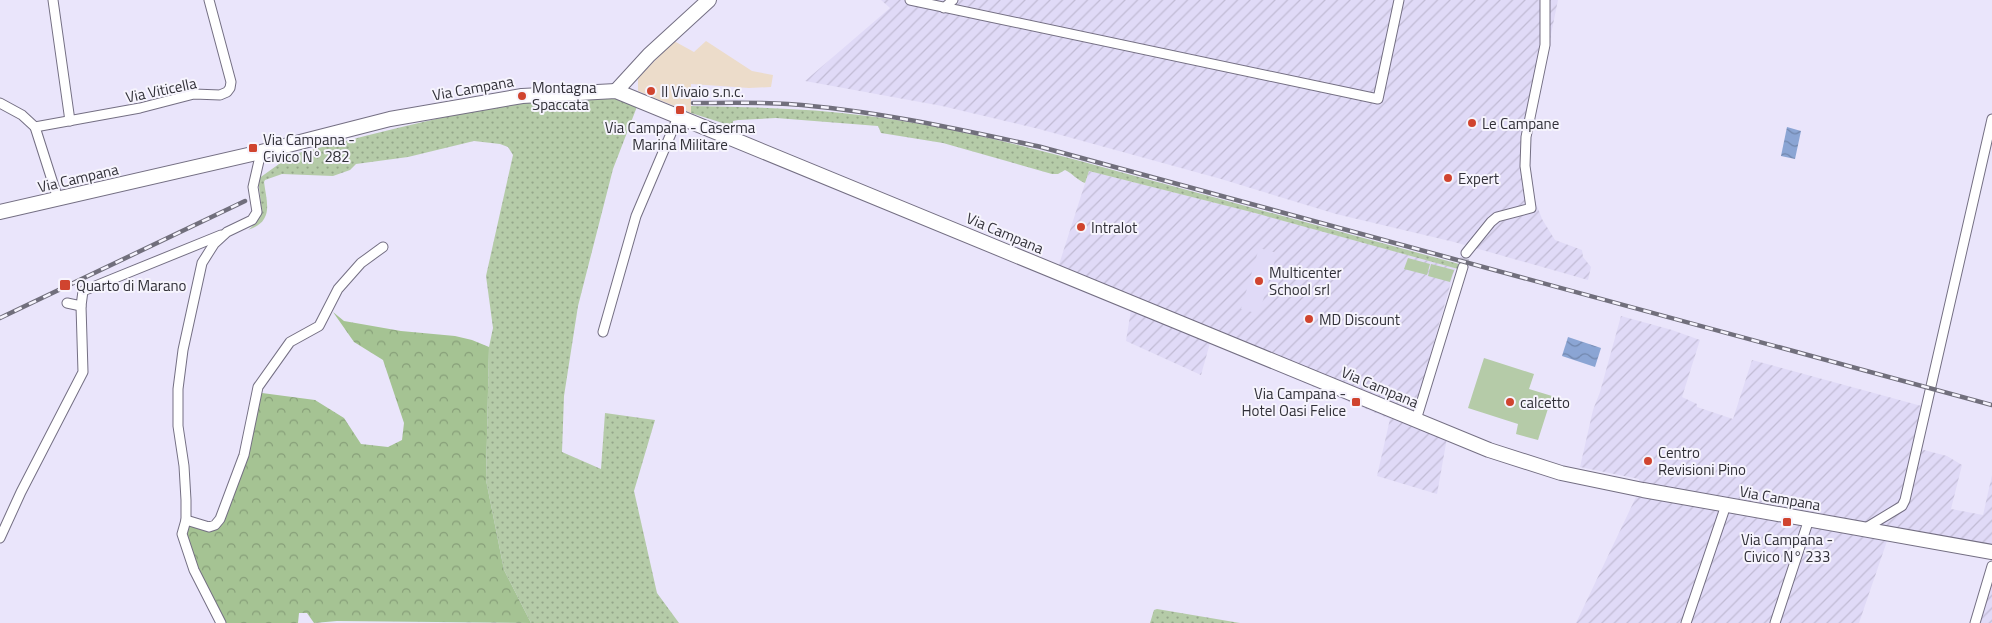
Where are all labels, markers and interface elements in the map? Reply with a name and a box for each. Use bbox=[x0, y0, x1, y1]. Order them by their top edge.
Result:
street label: Via Campana bbox=[431, 69, 516, 106]
street label: Via Viticella bbox=[123, 71, 199, 109]
place label: Montagna Spaccata bbox=[532, 76, 597, 116]
place label: Il Vivaio s.n.c. bbox=[661, 80, 744, 103]
marker: Il Vivaio s.n.c. bbox=[645, 85, 657, 97]
marker: Montagna Spaccata bbox=[516, 90, 528, 102]
marker: Via Campana - Caserma Marina Militare bbox=[674, 104, 686, 116]
place label: Le Campane bbox=[1482, 112, 1559, 135]
place label: Via Campana - Caserma Marina Militare bbox=[605, 116, 756, 156]
marker: Le Campane bbox=[1466, 117, 1478, 129]
place label: Via Campana - Civico N° 282 bbox=[263, 128, 355, 168]
marker: Via Campana - Civico N° 282 bbox=[247, 142, 259, 154]
street label: Via Campana bbox=[35, 157, 121, 198]
place label: Expert bbox=[1458, 167, 1500, 190]
marker: Expert bbox=[1442, 172, 1454, 184]
street label: Via Campana bbox=[963, 206, 1048, 260]
place label: Intralot bbox=[1091, 216, 1138, 239]
marker: Intralot bbox=[1075, 221, 1087, 233]
place label: Multicenter School srl bbox=[1269, 261, 1342, 301]
place label: Quarto di Marano bbox=[76, 274, 186, 297]
marker: Multicenter School srl bbox=[1253, 275, 1265, 287]
marker: Quarto di Marano bbox=[58, 278, 72, 292]
place label: MD Discount bbox=[1319, 308, 1401, 331]
marker: MD Discount bbox=[1303, 313, 1315, 325]
street label: Via Campana bbox=[1338, 360, 1423, 414]
place label: Via Campana - Hotel Oasi Felice bbox=[1242, 382, 1346, 422]
place label: calcetto bbox=[1520, 391, 1570, 414]
marker: Via Campana - Hotel Oasi Felice bbox=[1350, 396, 1362, 408]
marker: calcetto bbox=[1504, 396, 1516, 408]
place label: Centro Revisioni Pino bbox=[1658, 441, 1746, 481]
marker: Centro Revisioni Pino bbox=[1642, 455, 1654, 467]
street label: Via Campana bbox=[1738, 480, 1823, 517]
marker: Via Campana - Civico N° 233 bbox=[1781, 516, 1793, 528]
place label: Via Campana - Civico N° 233 bbox=[1741, 528, 1833, 568]

